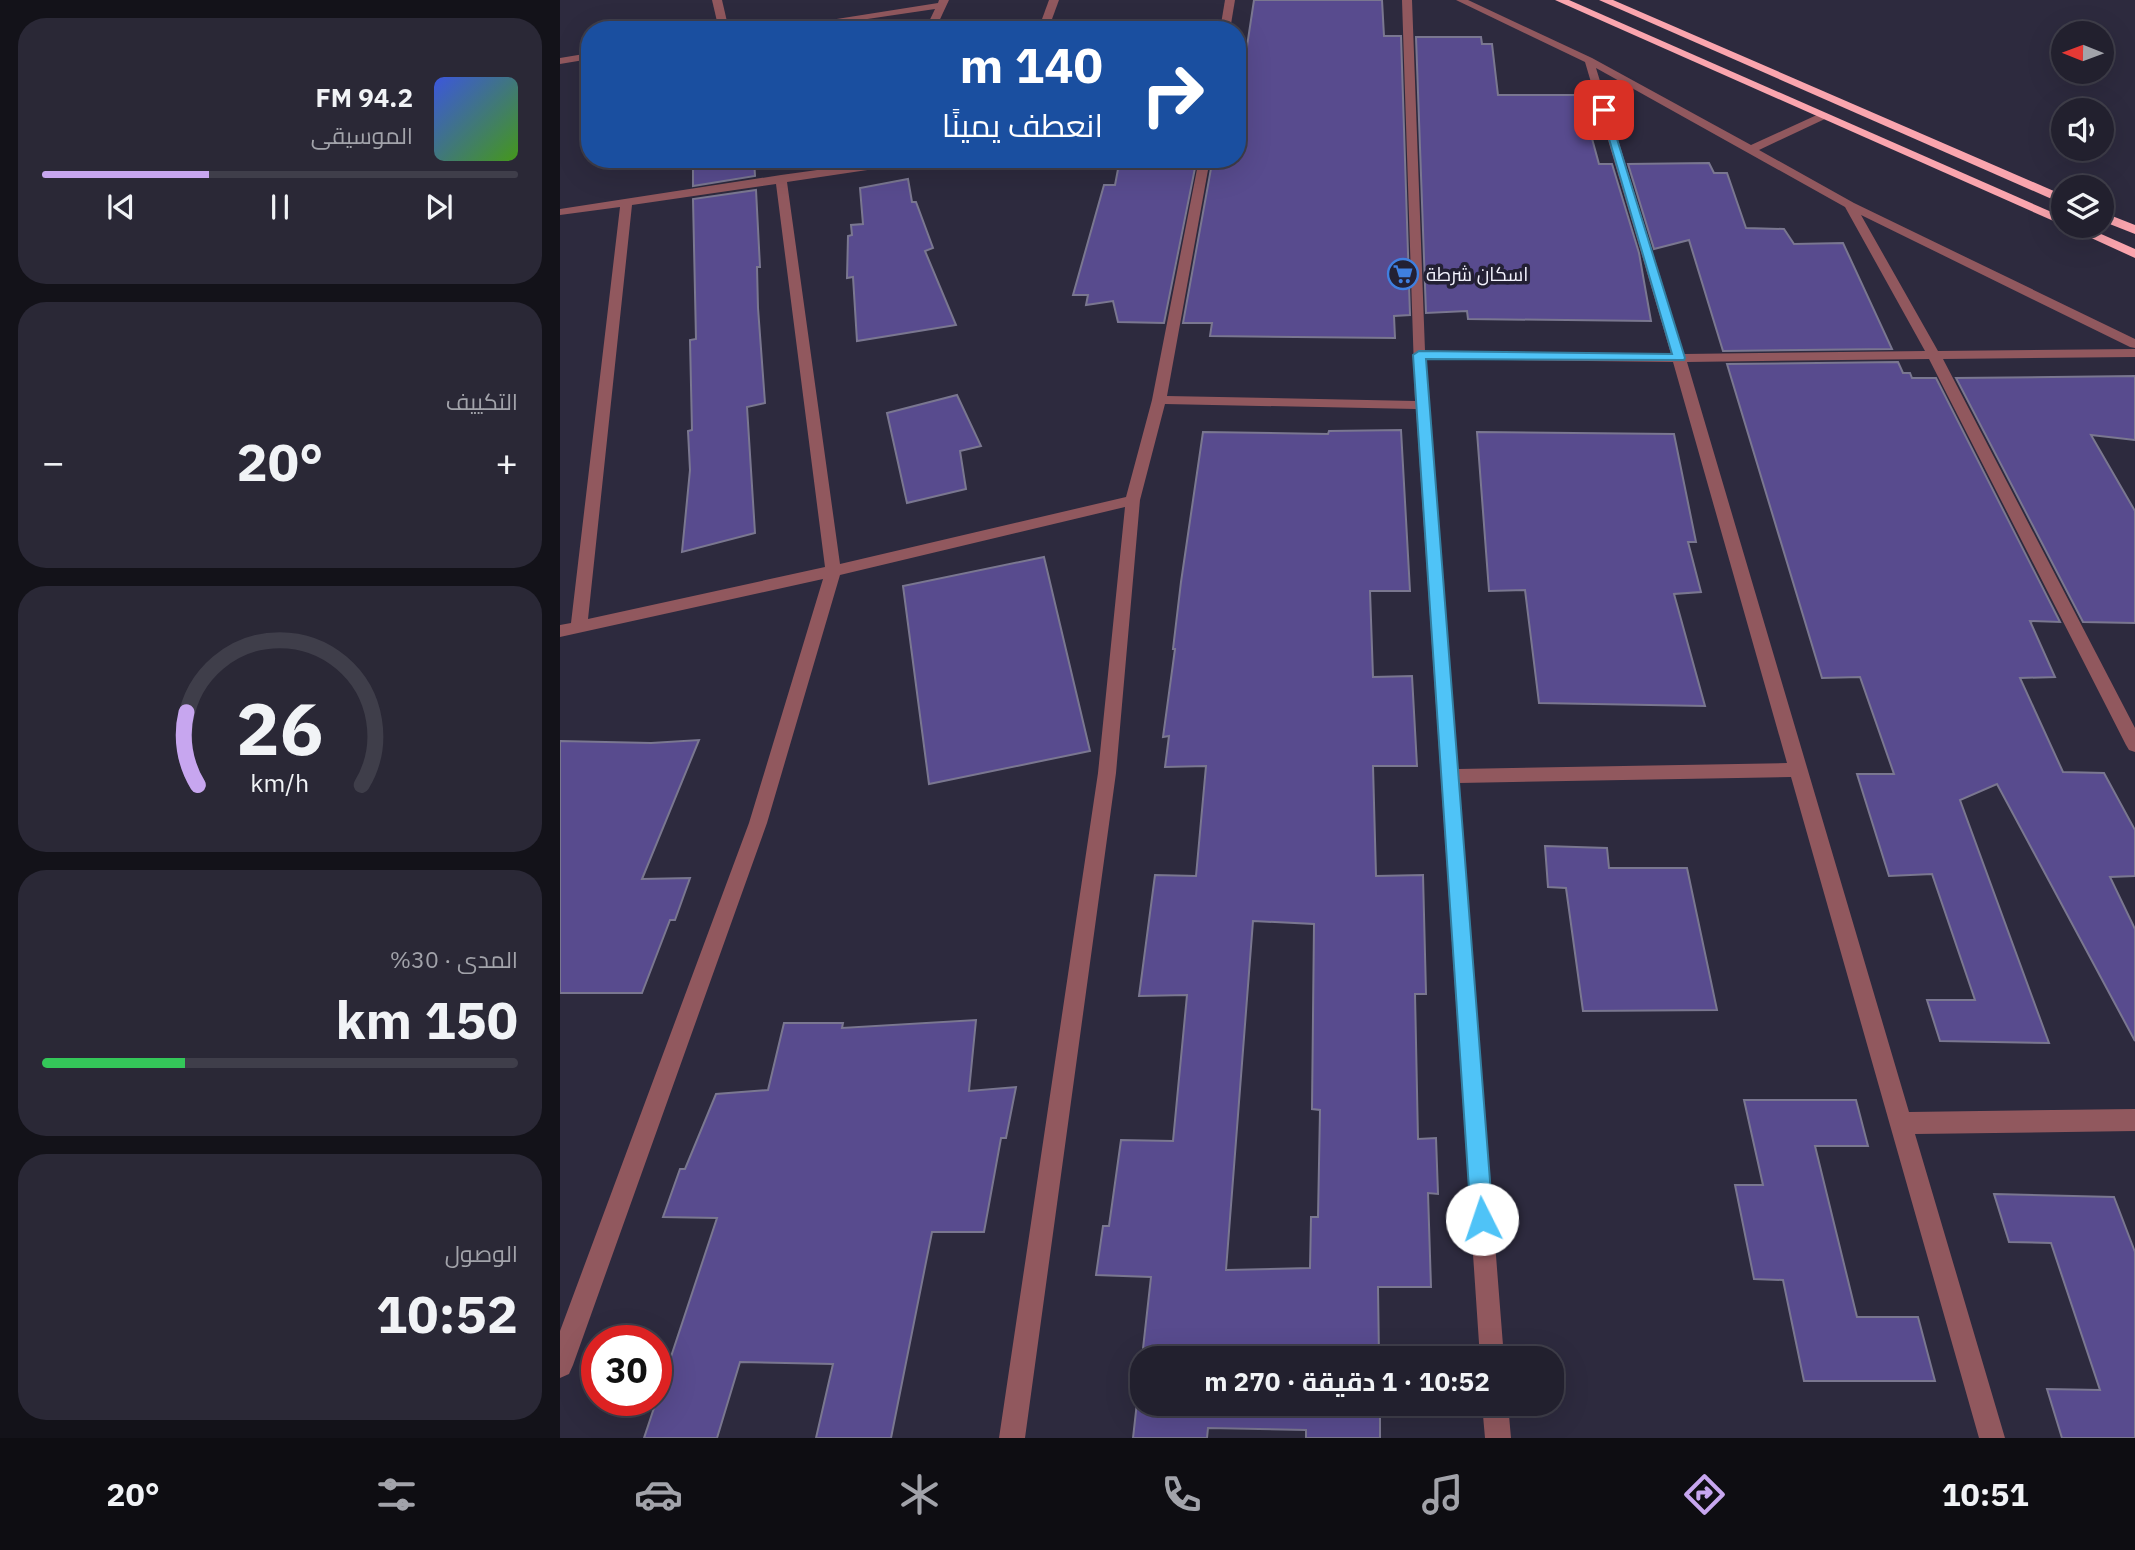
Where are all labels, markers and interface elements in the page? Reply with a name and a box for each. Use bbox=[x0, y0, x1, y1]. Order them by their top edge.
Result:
north arrow bbox=[2051, 21, 2114, 84]
map controls bbox=[2051, 21, 2114, 238]
text: 140 m bbox=[959, 33, 1103, 96]
icon: right bbox=[1127, 49, 1218, 140]
text: 94.2 FM bbox=[315, 80, 413, 114]
pin bbox=[1574, 80, 1634, 140]
icon: arrive bbox=[1585, 91, 1623, 129]
button: sound bbox=[2051, 98, 2114, 161]
text: انعطف يمينًا bbox=[942, 104, 1103, 146]
text: الموسيقى bbox=[311, 120, 413, 150]
button: layers bbox=[2051, 175, 2114, 238]
icon: previous bbox=[102, 188, 140, 226]
icon: pause bbox=[261, 188, 299, 226]
icon: next bbox=[420, 188, 458, 226]
supermarket icon: اسكان شرطة bbox=[1386, 257, 1420, 291]
place label: اسكان شرطة bbox=[1426, 262, 1528, 286]
text: التكييف bbox=[446, 386, 518, 416]
text: 20° bbox=[237, 428, 323, 495]
text: − bbox=[42, 437, 65, 486]
text: + bbox=[495, 437, 518, 486]
text: 26 bbox=[236, 680, 324, 775]
text: km/h bbox=[251, 766, 309, 799]
text: المدى · 30% bbox=[390, 944, 518, 974]
text: 150 km bbox=[336, 986, 518, 1053]
position arrow bbox=[1445, 1182, 1519, 1256]
text: الوصول bbox=[445, 1238, 518, 1268]
text: 10:52 bbox=[376, 1280, 518, 1347]
speed limit sign: 30 bbox=[581, 1325, 672, 1416]
text: 10:52 · 1 دقيقة · 270 m bbox=[1204, 1364, 1490, 1398]
icon: filters bbox=[372, 1470, 421, 1519]
icon: car bbox=[634, 1470, 683, 1519]
icon: climate bbox=[895, 1470, 944, 1519]
icon: phone bbox=[1157, 1470, 1206, 1519]
icon: music bbox=[1418, 1470, 1467, 1519]
icon: directions bbox=[1680, 1470, 1729, 1519]
text: 20° bbox=[106, 1473, 160, 1515]
text: 10:51 bbox=[1941, 1473, 2029, 1515]

